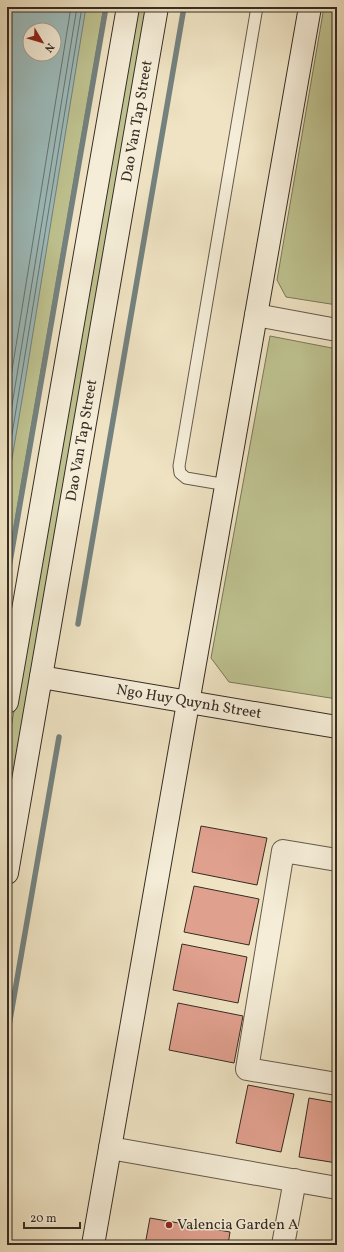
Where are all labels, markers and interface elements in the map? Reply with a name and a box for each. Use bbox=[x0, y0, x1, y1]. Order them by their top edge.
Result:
north arrow bbox=[22, 22, 62, 62]
text: N bbox=[40, 39, 57, 55]
street label: Dao Van Tap Street bbox=[116, 59, 158, 184]
street label: Dao Van Tap Street bbox=[61, 378, 103, 503]
street label: Ngo Huy Quynh Street bbox=[115, 679, 263, 725]
scale bar bbox=[24, 1204, 80, 1230]
text: 20 m bbox=[30, 1211, 57, 1227]
place label: Valencia Garden A bbox=[177, 1215, 299, 1236]
marker: Valencia Garden A bbox=[164, 1220, 174, 1230]

